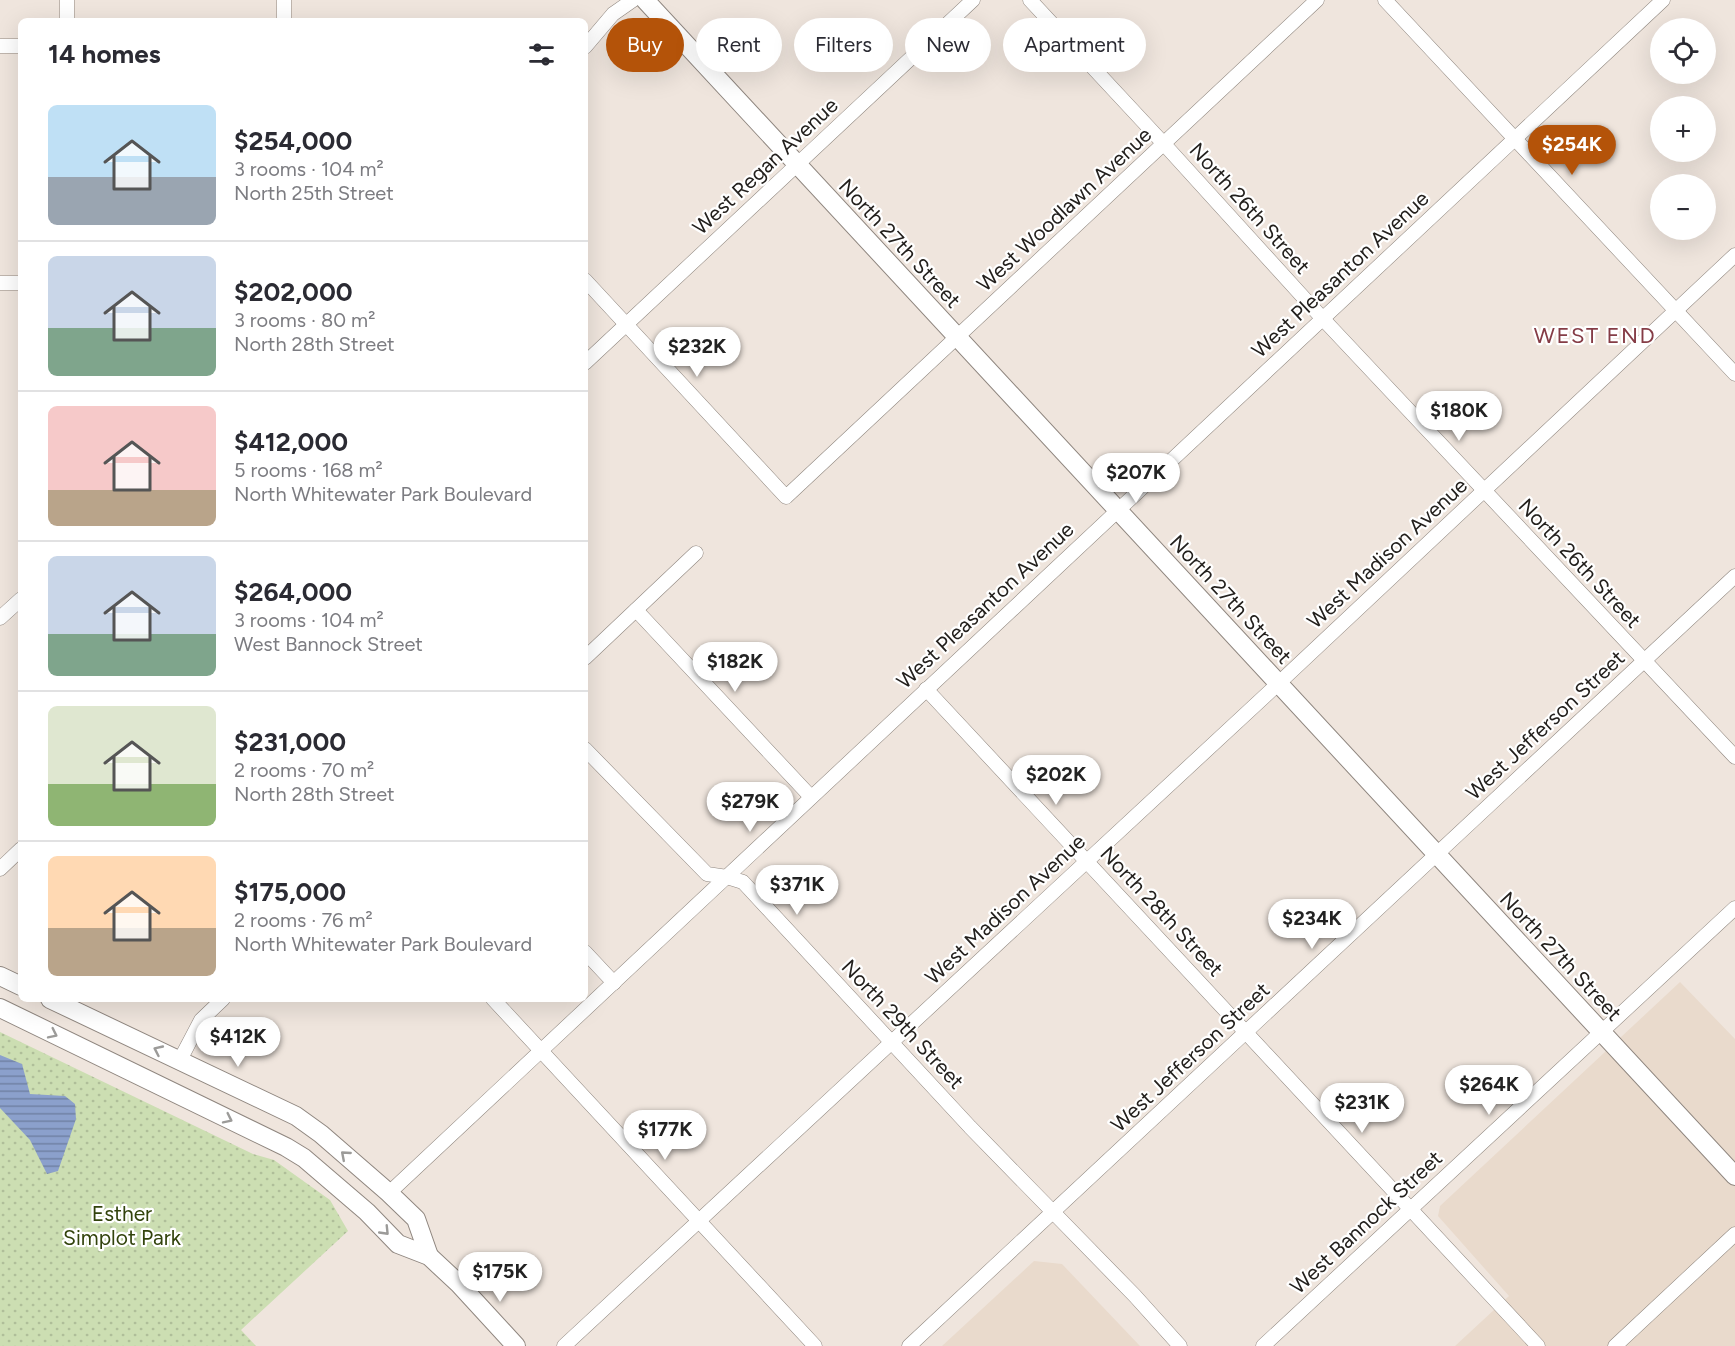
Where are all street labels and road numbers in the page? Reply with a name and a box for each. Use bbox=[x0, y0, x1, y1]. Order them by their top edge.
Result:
street label: West Regan Avenue bbox=[687, 92, 843, 240]
street label: West Woodlawn Avenue bbox=[972, 122, 1156, 296]
street label: North 26th Street bbox=[1185, 137, 1315, 279]
street label: North 27th Street bbox=[834, 173, 966, 313]
street label: West Pleasanton Avenue bbox=[1246, 185, 1434, 363]
street label: West Madison Avenue bbox=[1302, 473, 1472, 633]
street label: North 26th Street bbox=[1514, 493, 1646, 633]
street label: West Pleasanton Avenue bbox=[891, 516, 1079, 694]
street label: North 27th Street bbox=[1165, 529, 1297, 669]
street label: West Jefferson Street bbox=[1461, 645, 1629, 805]
street label: West Madison Avenue bbox=[920, 829, 1090, 989]
street label: North 28th Street bbox=[1095, 841, 1229, 981]
street label: North 27th Street bbox=[1495, 886, 1627, 1026]
street label: North 29th Street bbox=[837, 954, 969, 1094]
street label: West Jefferson Street bbox=[1106, 977, 1274, 1137]
street label: West Bannock Street bbox=[1285, 1145, 1447, 1299]

